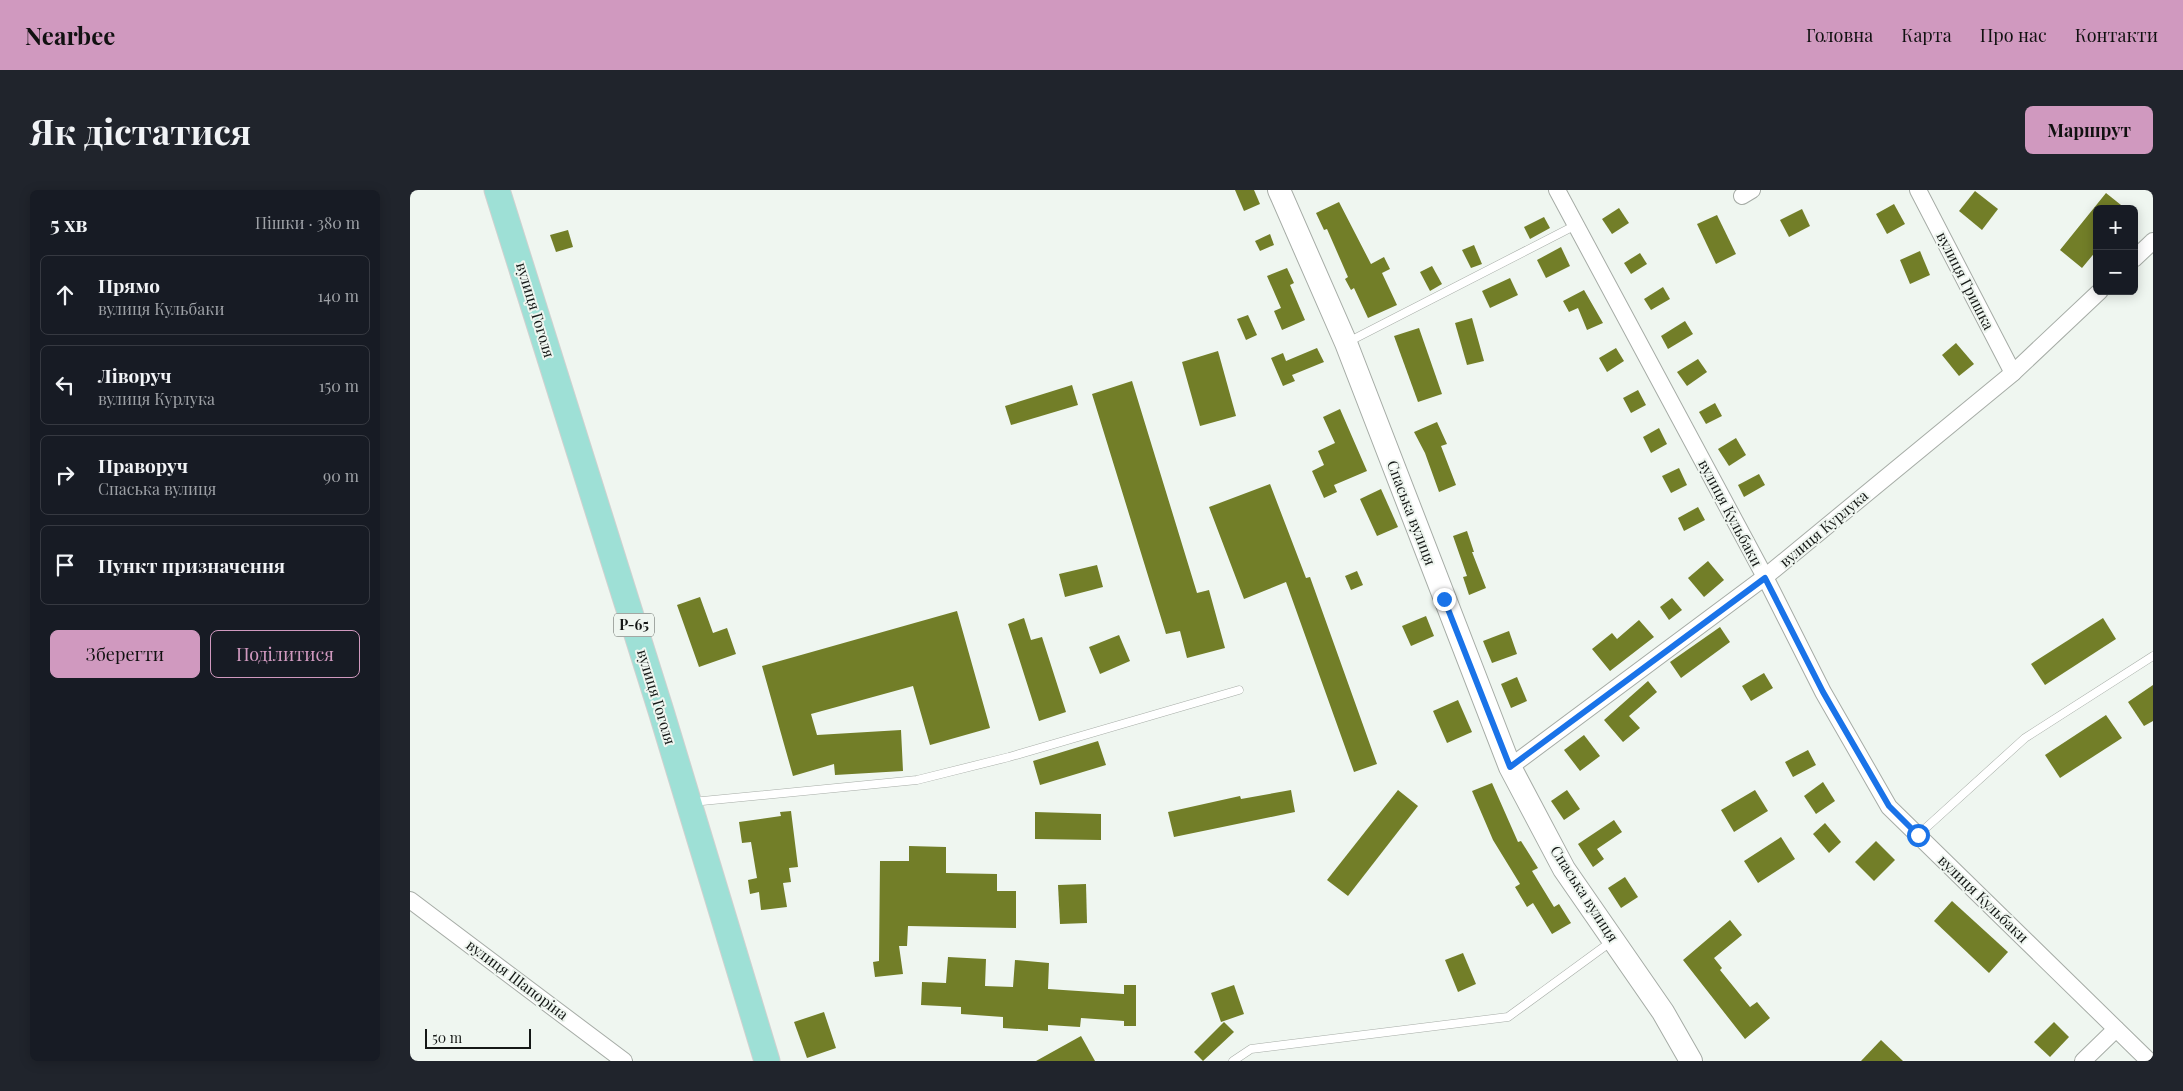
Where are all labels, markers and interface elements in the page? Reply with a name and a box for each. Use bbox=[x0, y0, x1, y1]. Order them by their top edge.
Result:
text: Nearbee bbox=[25, 19, 115, 51]
text: Головна bbox=[1806, 23, 1873, 47]
text: Карта bbox=[1901, 23, 1952, 47]
text: Про нас bbox=[1980, 23, 2047, 47]
text: Контакти bbox=[2075, 23, 2158, 47]
button: Маршрут bbox=[2025, 106, 2153, 154]
text: Як дістатися bbox=[30, 107, 251, 154]
map controls bbox=[2093, 205, 2138, 295]
button: + bbox=[2093, 205, 2138, 250]
text: 5 хв bbox=[50, 209, 88, 237]
text: Пішки · 380 m bbox=[255, 212, 360, 233]
street label: вулиця Гришка bbox=[1933, 228, 1999, 333]
button: − bbox=[2093, 250, 2138, 295]
street label: вулиця Гоголя bbox=[512, 259, 560, 360]
text: Прямо bbox=[98, 272, 160, 298]
icon: ahead bbox=[51, 281, 79, 309]
text: 140 m bbox=[317, 285, 359, 306]
text: вулиця Кульбаки bbox=[98, 298, 224, 319]
text: Ліворуч bbox=[98, 362, 172, 388]
icon: left bbox=[51, 371, 79, 399]
text: 150 m bbox=[319, 375, 359, 396]
text: вулиця Курлука bbox=[98, 388, 215, 409]
text: Праворуч bbox=[98, 452, 188, 478]
street label: вулиця Кульбаки bbox=[1694, 456, 1768, 570]
street label: Спаська вулиця bbox=[1383, 457, 1441, 568]
icon: right bbox=[51, 461, 79, 489]
text: 90 m bbox=[323, 465, 359, 486]
text: Спаська вулиця bbox=[98, 478, 216, 499]
street label: вулиця Курлука bbox=[1775, 485, 1872, 571]
icon: arrive bbox=[51, 551, 79, 579]
text: Пункт призначення bbox=[98, 552, 285, 578]
route end bbox=[1433, 588, 1456, 611]
road number: Р-65 bbox=[614, 614, 654, 636]
button: Зберегти bbox=[50, 630, 200, 678]
button: Поділитися bbox=[210, 630, 360, 678]
street label: вулиця Гоголя bbox=[633, 646, 681, 747]
route start bbox=[1907, 824, 1930, 847]
street label: Спаська вулиця bbox=[1546, 841, 1623, 945]
street label: вулиця Кульбаки bbox=[1934, 850, 2033, 947]
street label: вулиця Шапоріна bbox=[463, 934, 573, 1024]
scale bar bbox=[425, 1026, 531, 1049]
text: 50 m bbox=[432, 1028, 462, 1047]

